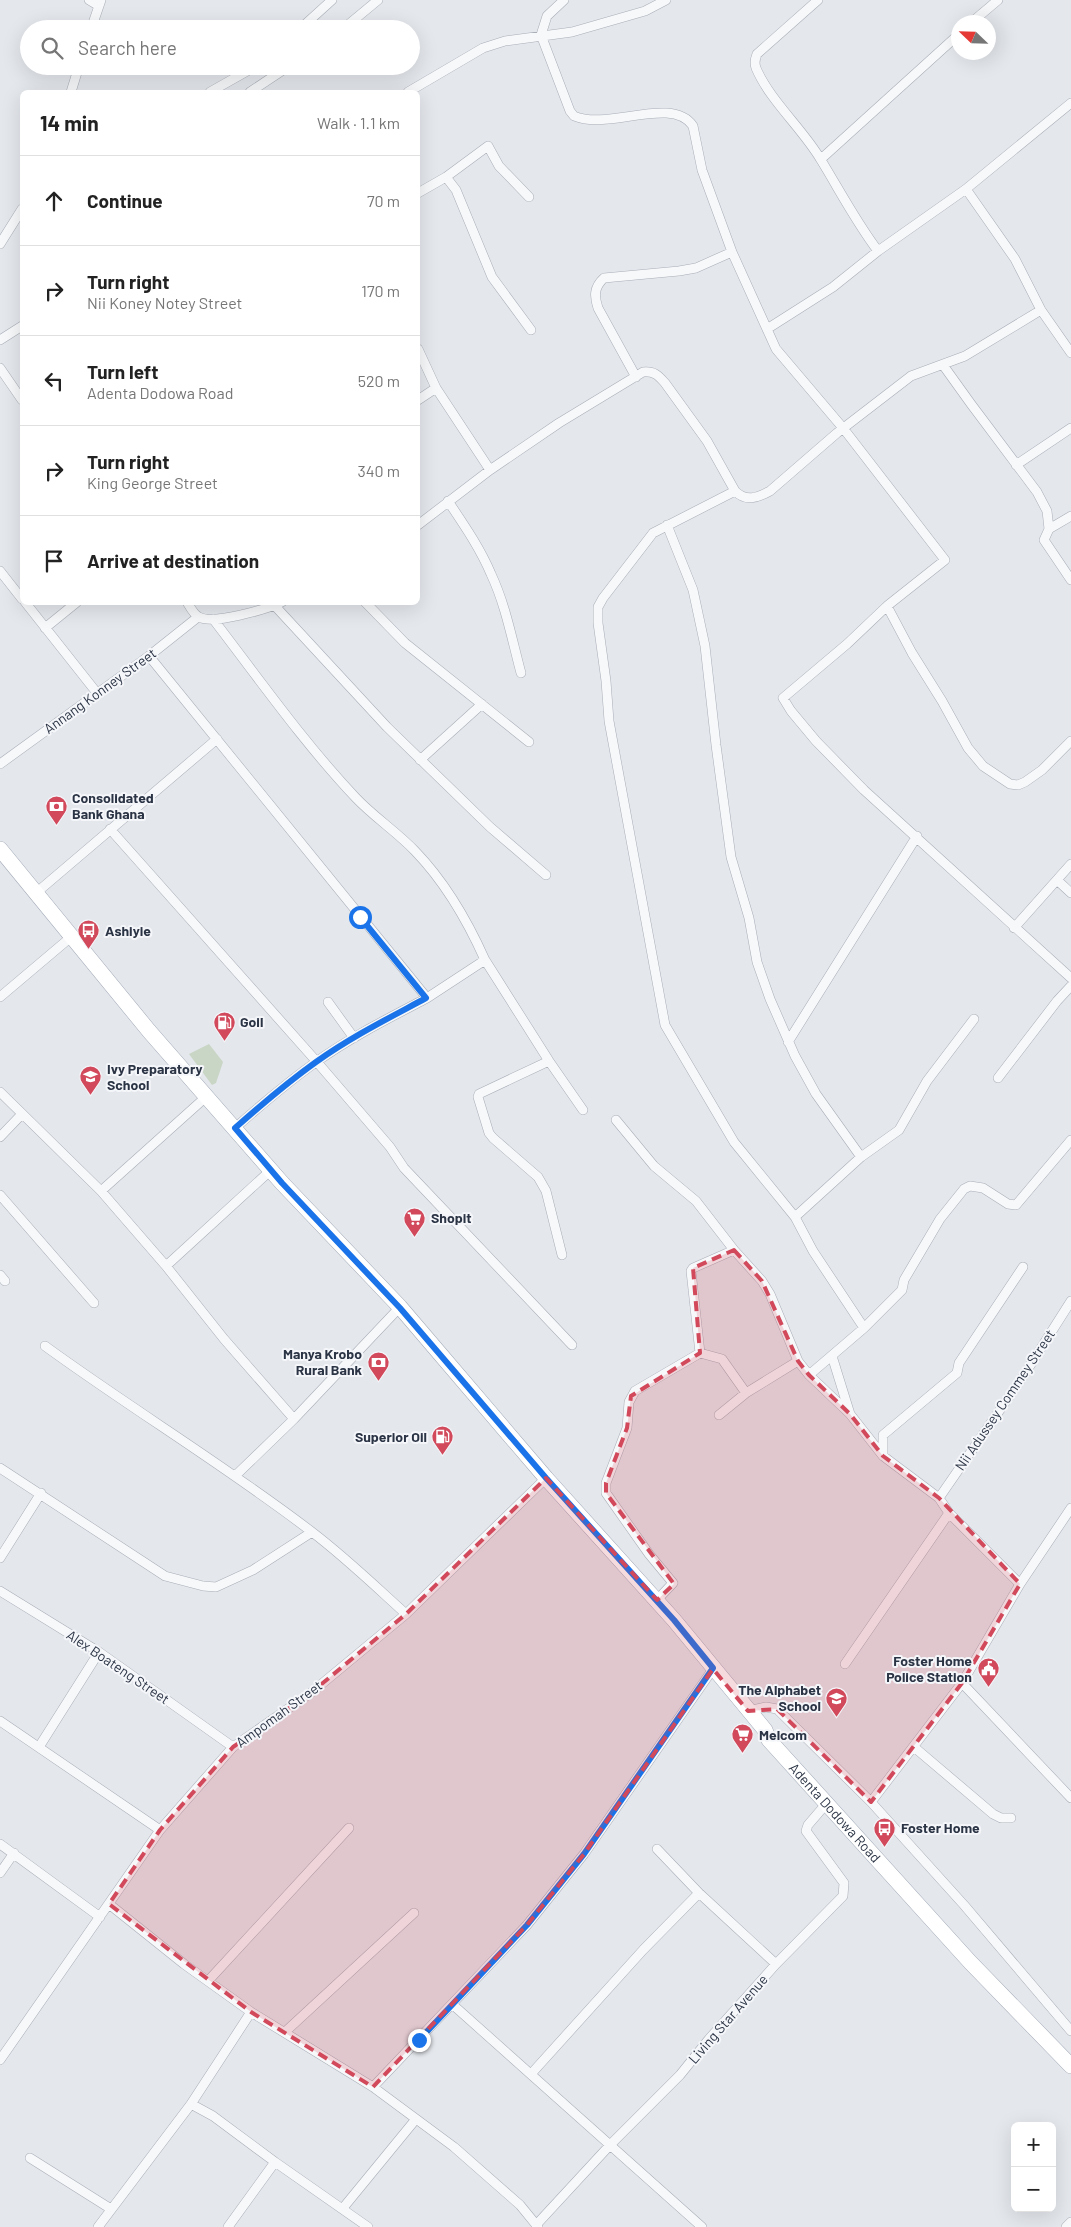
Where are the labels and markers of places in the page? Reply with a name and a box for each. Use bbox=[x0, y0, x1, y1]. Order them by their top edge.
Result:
place label: Consolidated Bank Ghana bbox=[72, 789, 154, 822]
bank icon: Consolidated Bank Ghana bbox=[44, 794, 68, 825]
bus stop icon: Ashiyie bbox=[77, 919, 101, 950]
place label: Ashiyie bbox=[105, 922, 151, 939]
fuel station icon: Goil bbox=[212, 1010, 236, 1041]
place label: Goil bbox=[240, 1013, 263, 1030]
place label: Ivy Preparatory School bbox=[107, 1060, 202, 1093]
school or university icon: Ivy Preparatory School bbox=[79, 1065, 103, 1096]
supermarket icon: Shopit bbox=[403, 1206, 427, 1237]
place label: Shopit bbox=[431, 1209, 472, 1226]
place label: Manya Krobo Rural Bank bbox=[283, 1345, 363, 1378]
bank icon: Manya Krobo Rural Bank bbox=[366, 1350, 390, 1381]
fuel station icon: Superior Oil bbox=[431, 1425, 455, 1456]
place label: Superior Oil bbox=[355, 1428, 427, 1445]
place label: Foster Home Police Station bbox=[886, 1652, 972, 1685]
public building icon: Foster Home Police Station bbox=[976, 1657, 1000, 1688]
place label: The Alphabet School bbox=[738, 1681, 821, 1714]
school or university icon: The Alphabet School bbox=[825, 1686, 849, 1717]
supermarket icon: Melcom bbox=[731, 1723, 755, 1754]
place label: Melcom bbox=[759, 1726, 807, 1743]
bus stop icon: Foster Home bbox=[873, 1816, 897, 1847]
place label: Foster Home bbox=[901, 1819, 980, 1836]

